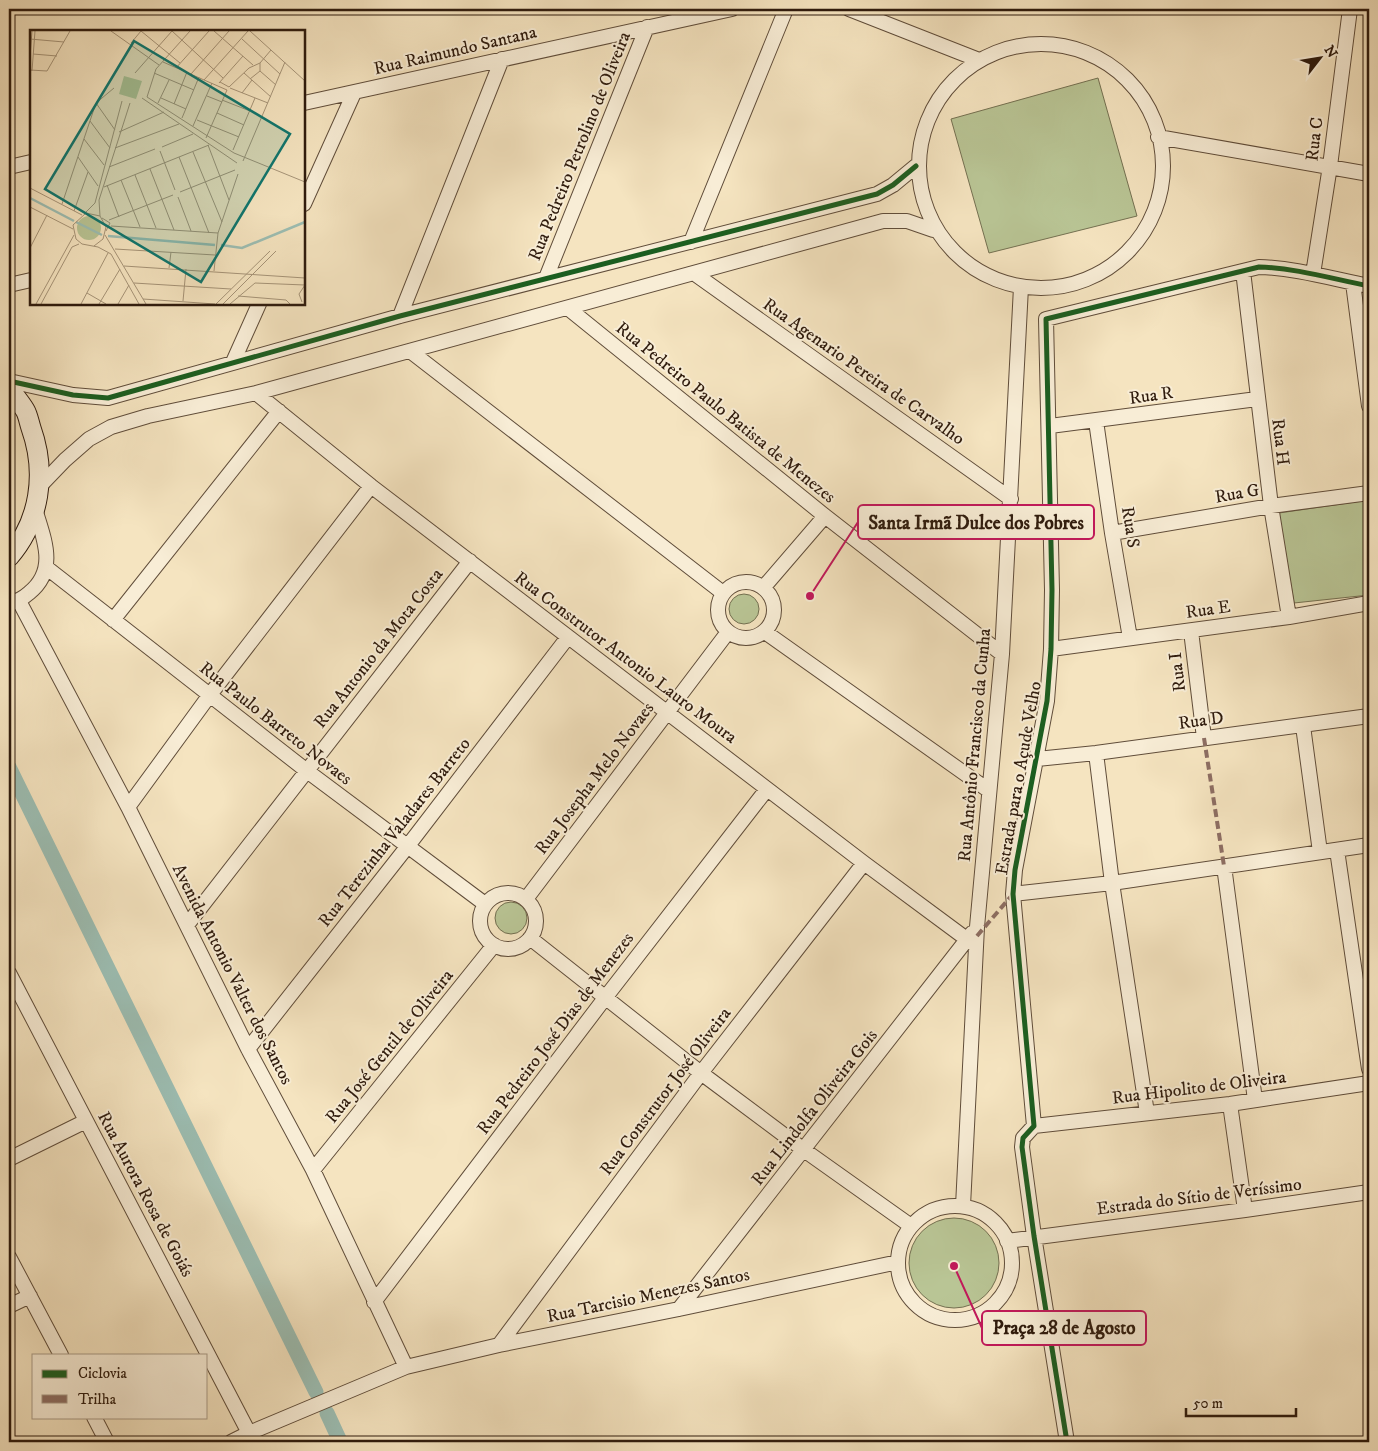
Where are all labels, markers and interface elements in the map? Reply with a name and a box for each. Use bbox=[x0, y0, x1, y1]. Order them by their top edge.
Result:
street label: Rua Raimundo Santana bbox=[372, 21, 539, 80]
street label: Rua Pedreiro Petrolino de Oliveira bbox=[524, 28, 636, 264]
inset map bbox=[30, 30, 305, 305]
north arrow bbox=[1296, 32, 1346, 82]
text: N bbox=[1320, 42, 1341, 62]
street label: Rua C bbox=[1301, 116, 1329, 162]
street label: Rua Agenario Pereira de Carvalho bbox=[758, 294, 969, 450]
street label: Rua Pedreiro Paulo Batista de Menezes bbox=[611, 317, 840, 508]
street label: Rua R bbox=[1128, 382, 1175, 410]
street label: Rua H bbox=[1266, 417, 1294, 467]
street label: Rua G bbox=[1213, 479, 1262, 509]
callout: Santa Irmã Dulce dos Pobres bbox=[858, 505, 1094, 539]
street label: Rua S bbox=[1116, 505, 1144, 549]
text: Santa Irmã Dulce dos Pobres bbox=[868, 512, 1084, 535]
street label: Rua Antonio da Mota Costa bbox=[309, 564, 448, 733]
street label: Rua Construtor Antonio Lauro Moura bbox=[510, 567, 741, 749]
street label: Rua E bbox=[1184, 596, 1232, 624]
street label: Rua Antônio Francisco da Cunha bbox=[954, 627, 996, 863]
street label: Rua I bbox=[1165, 651, 1191, 693]
street label: Rua Paulo Barreto Novaes bbox=[195, 657, 356, 790]
street label: Estrada para o Açude Velho bbox=[991, 679, 1047, 877]
street label: Rua Josepha Melo Novaes bbox=[530, 698, 659, 859]
street label: Rua D bbox=[1177, 707, 1225, 735]
street label: Rua Terezinha Valadares Barreto bbox=[314, 733, 476, 932]
street label: Avenida Antonio Valter dos Santos bbox=[167, 861, 297, 1088]
street label: Rua Pedreiro José Dias de Menezes bbox=[473, 928, 639, 1139]
street label: Rua José Gentil de Oliveira bbox=[321, 965, 459, 1128]
street label: Rua Construtor José Oliveira bbox=[596, 1003, 736, 1180]
street label: Rua Lindolfa Oliveira Gois bbox=[747, 1025, 883, 1190]
street label: Rua Hipolito de Oliveira bbox=[1111, 1066, 1288, 1110]
street label: Rua Aurora Rosa de Goiás bbox=[92, 1108, 198, 1281]
street label: Estrada do Sítio de Veríssimo bbox=[1095, 1173, 1303, 1220]
street label: Rua Tarcisio Menezes Santos bbox=[545, 1264, 752, 1328]
callout: Praça 28 de Agosto bbox=[982, 1311, 1146, 1345]
text: Praça 28 de Agosto bbox=[992, 1317, 1136, 1340]
legend bbox=[32, 1354, 208, 1418]
text: Ciclovia bbox=[78, 1364, 127, 1383]
scale bar bbox=[1186, 1386, 1296, 1418]
text: Trilha bbox=[78, 1390, 117, 1409]
text: 50 m bbox=[1193, 1394, 1223, 1413]

